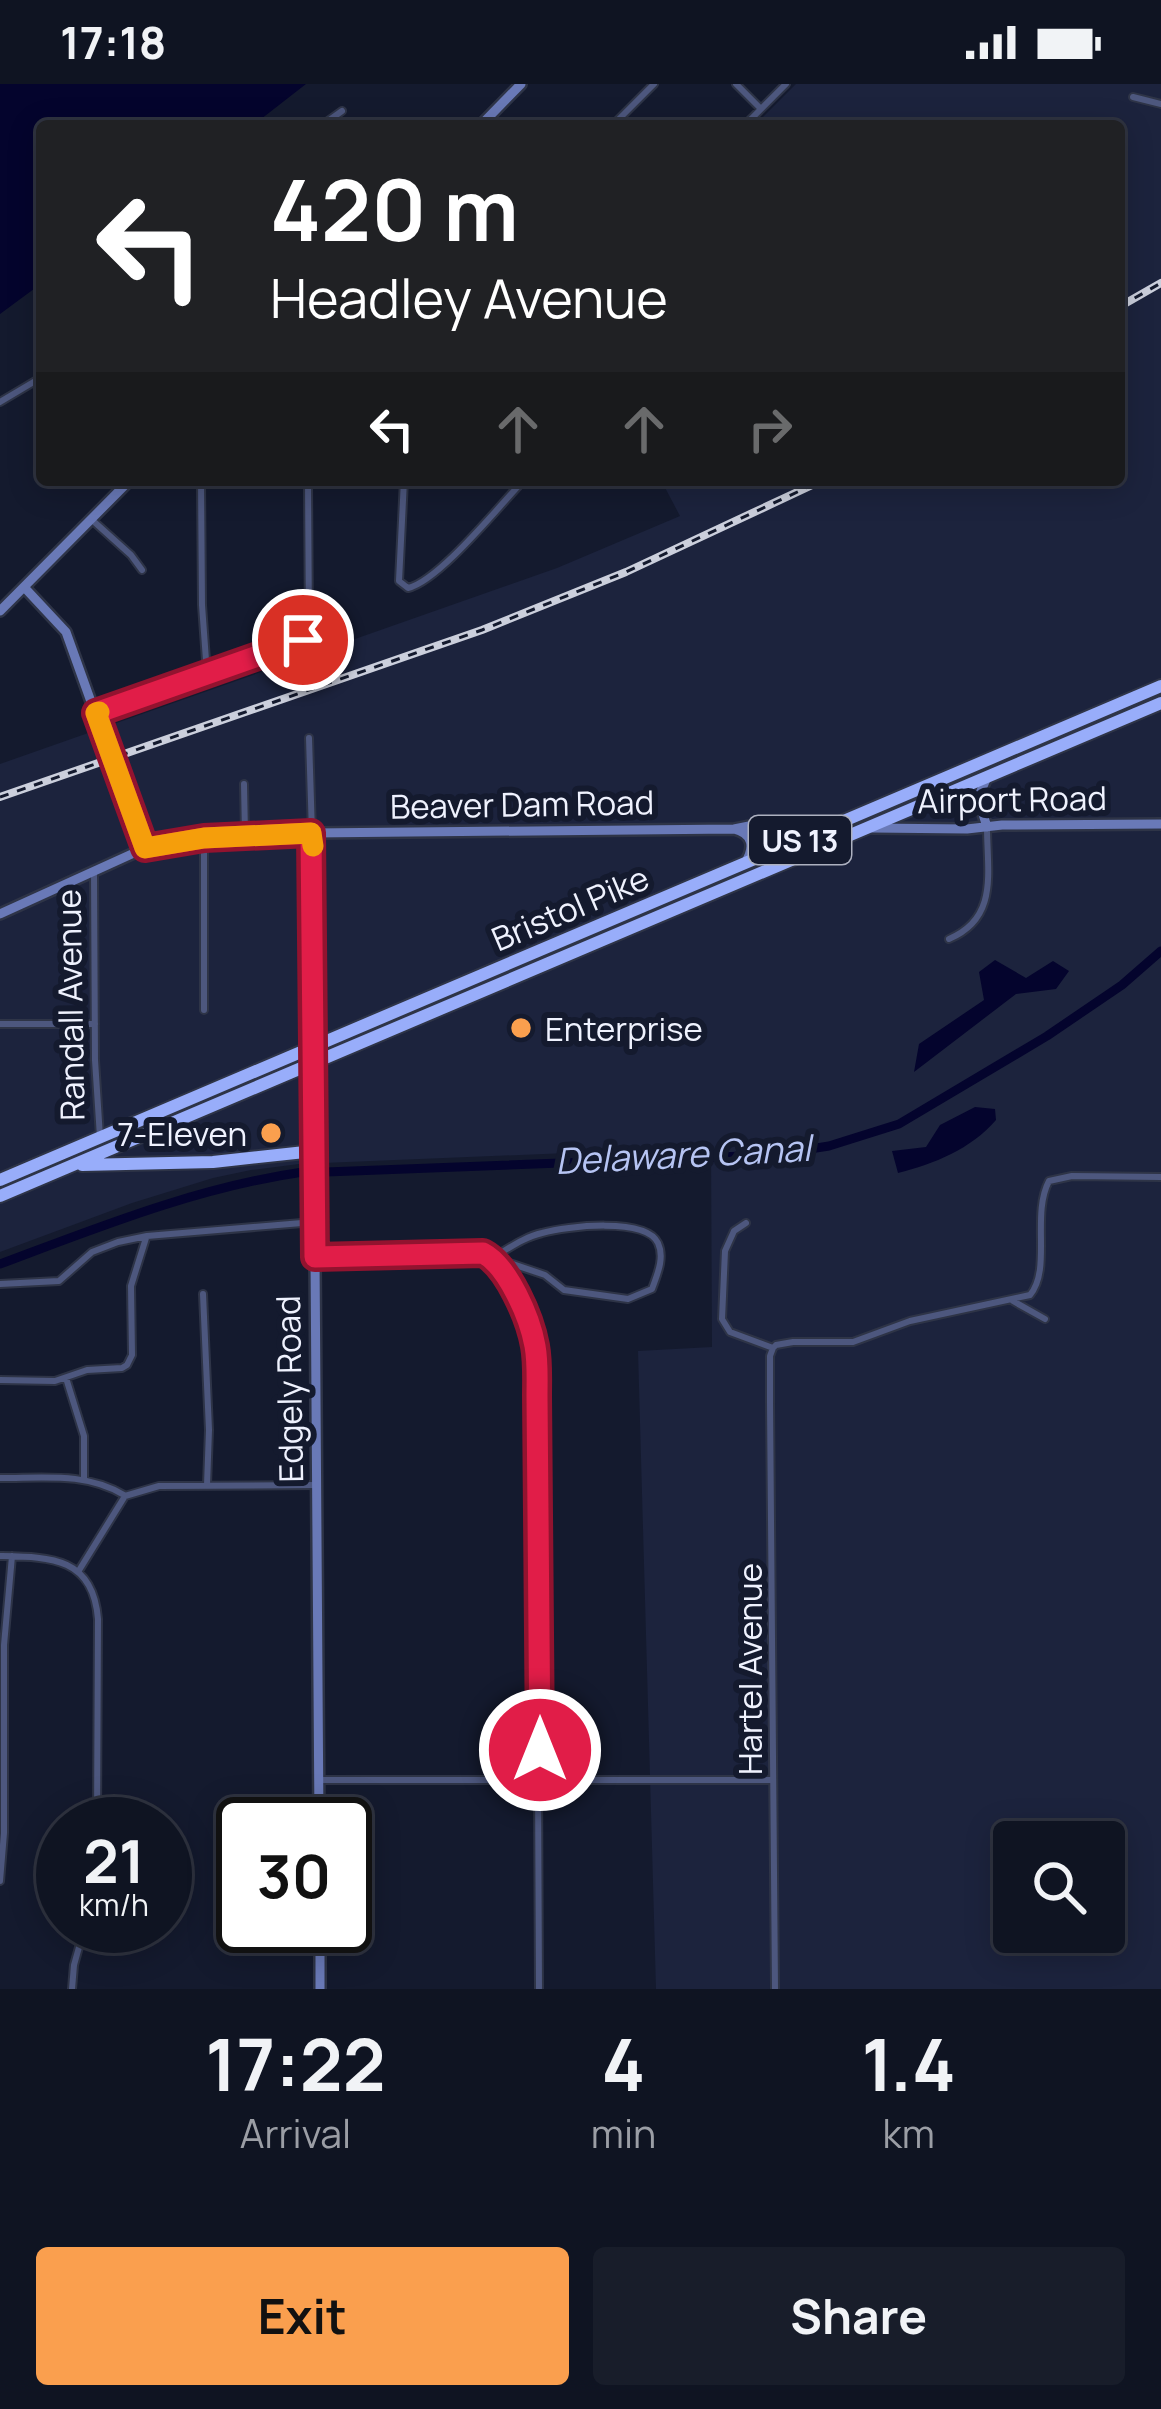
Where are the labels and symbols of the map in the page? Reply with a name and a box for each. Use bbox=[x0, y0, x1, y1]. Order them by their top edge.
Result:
pin bbox=[252, 589, 354, 691]
street label: Airport Road bbox=[917, 775, 1107, 823]
street label: Beaver Dam Road bbox=[390, 779, 654, 829]
road number: US 13 bbox=[749, 816, 851, 864]
street label: Bristol Pike bbox=[485, 855, 655, 961]
street label: Randall Avenue bbox=[45, 889, 95, 1121]
place label: Enterprise bbox=[545, 1006, 703, 1051]
marker: Enterprise bbox=[508, 1015, 534, 1041]
place label: 7-Eleven bbox=[117, 1111, 247, 1156]
marker: 7-Eleven bbox=[258, 1120, 284, 1146]
water label: Delaware Canal bbox=[554, 1123, 817, 1185]
street label: Edgely Road bbox=[265, 1295, 313, 1483]
street label: Hartel Avenue bbox=[727, 1563, 772, 1775]
position arrow bbox=[477, 1687, 603, 1813]
speed limit sign: 30 bbox=[216, 1797, 372, 1953]

